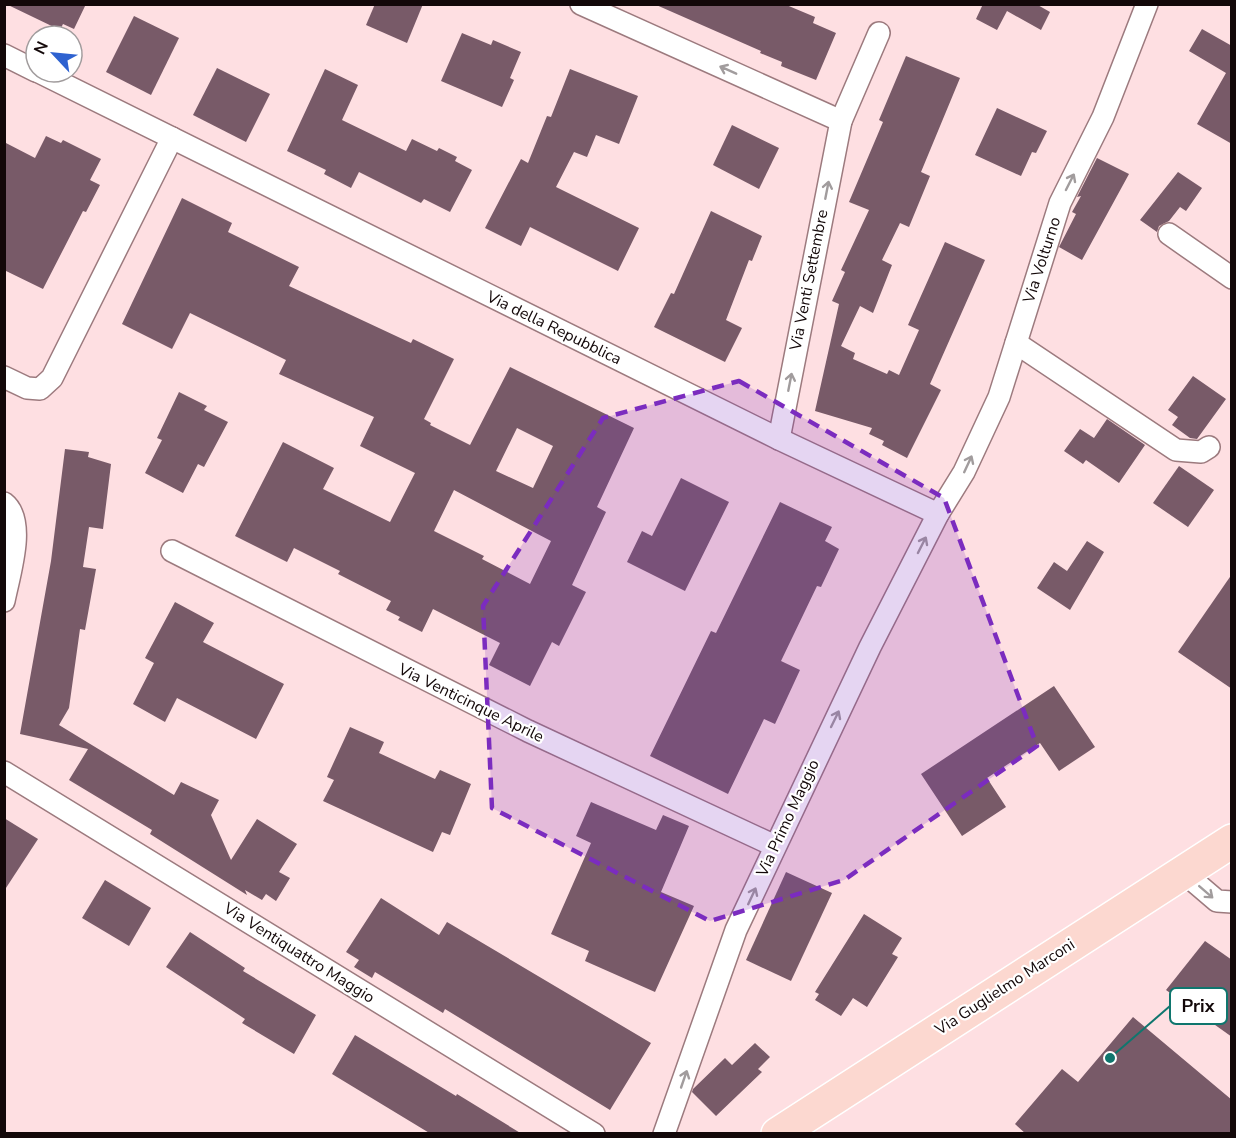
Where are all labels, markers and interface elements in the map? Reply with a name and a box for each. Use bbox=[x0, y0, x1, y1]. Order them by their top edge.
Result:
north arrow bbox=[24, 24, 84, 84]
text: N bbox=[29, 38, 54, 58]
one-way arrow bbox=[719, 64, 737, 75]
one-way arrow bbox=[1065, 174, 1077, 192]
one-way arrow bbox=[822, 181, 833, 201]
street label: Via Venti Settembre bbox=[784, 208, 833, 353]
street label: Via Volturno bbox=[1017, 214, 1066, 307]
street label: Via della Repubblica bbox=[482, 285, 625, 370]
one-way arrow bbox=[785, 373, 796, 392]
one-way arrow bbox=[963, 455, 974, 473]
one-way arrow bbox=[916, 537, 928, 554]
street label: Via Venticinque Aprile bbox=[394, 658, 547, 748]
one-way arrow bbox=[829, 711, 841, 729]
street label: Via Primo Maggio bbox=[751, 756, 825, 881]
one-way arrow bbox=[1197, 884, 1213, 898]
one-way arrow bbox=[747, 887, 758, 905]
street label: Via Ventiquattro Maggio bbox=[218, 897, 379, 1009]
street label: Via Guglielmo Marconi bbox=[930, 934, 1079, 1041]
callout: Prix bbox=[1170, 988, 1227, 1024]
text: Prix bbox=[1181, 994, 1215, 1018]
one-way arrow bbox=[680, 1070, 691, 1088]

